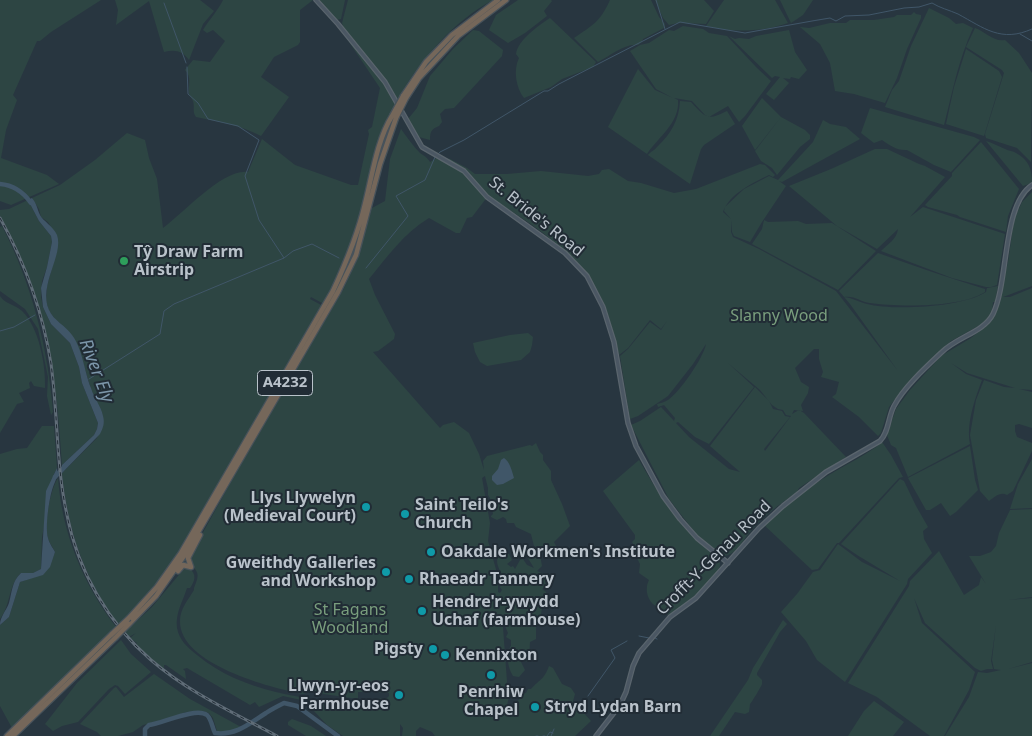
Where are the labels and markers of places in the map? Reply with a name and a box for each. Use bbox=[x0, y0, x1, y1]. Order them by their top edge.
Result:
place label: Tŷ Draw Farm Airstrip bbox=[134, 242, 243, 280]
marker: Tŷ Draw Farm Airstrip bbox=[118, 255, 130, 267]
place label: Llys Llywelyn (Medieval Court) bbox=[224, 488, 356, 526]
place label: Saint Teilo's Church bbox=[415, 495, 509, 533]
marker: Llys Llywelyn (Medieval Court) bbox=[360, 501, 372, 513]
marker: Saint Teilo's Church bbox=[399, 508, 411, 520]
place label: Oakdale Workmen's Institute bbox=[441, 542, 675, 562]
marker: Oakdale Workmen's Institute bbox=[425, 546, 437, 558]
place label: Gweithdy Galleries and Workshop bbox=[226, 553, 376, 591]
marker: Gweithdy Galleries and Workshop bbox=[380, 566, 392, 578]
place label: Rhaeadr Tannery bbox=[419, 569, 554, 589]
marker: Rhaeadr Tannery bbox=[403, 573, 415, 585]
place label: Hendre'r-ywydd Uchaf (farmhouse) bbox=[432, 592, 580, 630]
marker: Hendre'r-ywydd Uchaf (farmhouse) bbox=[416, 605, 428, 617]
place label: Pigsty bbox=[374, 639, 423, 659]
marker: Pigsty bbox=[427, 643, 439, 655]
place label: Kennixton bbox=[455, 645, 537, 665]
marker: Kennixton bbox=[439, 649, 451, 661]
marker: Penrhiw Chapel bbox=[485, 669, 497, 681]
place label: Llwyn-yr-eos Farmhouse bbox=[288, 676, 389, 714]
place label: Penrhiw Chapel bbox=[458, 682, 524, 720]
marker: Llwyn-yr-eos Farmhouse bbox=[393, 689, 405, 701]
place label: Stryd Lydan Barn bbox=[545, 697, 681, 717]
marker: Stryd Lydan Barn bbox=[529, 701, 541, 713]

